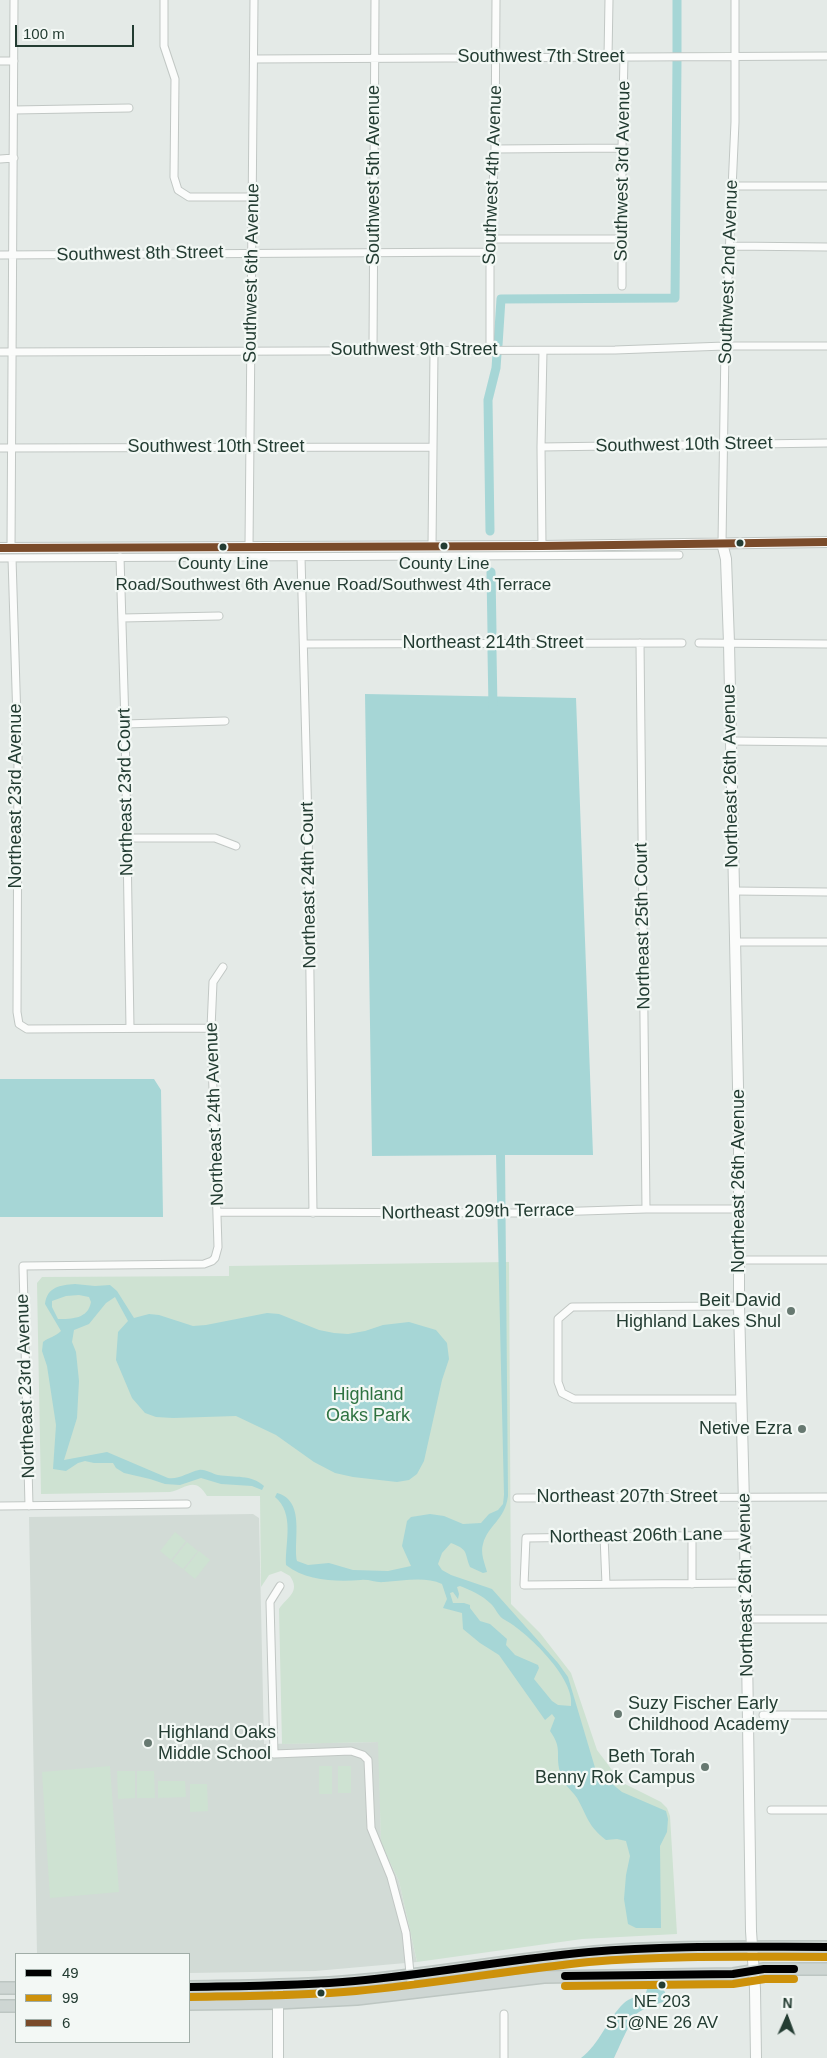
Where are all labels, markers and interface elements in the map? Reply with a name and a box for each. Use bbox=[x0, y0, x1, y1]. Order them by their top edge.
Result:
scale bar bbox=[18, 15, 136, 47]
text: 100 m bbox=[23, 25, 65, 42]
street label: Southwest 7th Street bbox=[457, 46, 625, 68]
street label: Southwest 3rd Avenue bbox=[611, 80, 635, 262]
street label: Southwest 5th Avenue bbox=[363, 85, 385, 265]
street label: Southwest 4th Avenue bbox=[479, 85, 507, 265]
street label: Southwest 2nd Avenue bbox=[715, 179, 743, 365]
street label: Southwest 6th Avenue bbox=[240, 183, 264, 363]
street label: Southwest 8th Street bbox=[56, 242, 224, 266]
street label: Southwest 9th Street bbox=[330, 339, 498, 361]
street label: Southwest 10th Street bbox=[595, 433, 773, 457]
street label: Southwest 10th Street bbox=[127, 436, 305, 458]
unlabelled marker bbox=[735, 538, 745, 548]
marker: County Line Road/Southwest 4th Terrace bbox=[439, 541, 449, 551]
marker: County Line Road/Southwest 6th Avenue bbox=[218, 542, 228, 552]
place label: County Line Road/Southwest 6th Avenue bbox=[115, 554, 331, 594]
place label: County Line Road/Southwest 4th Terrace bbox=[337, 554, 551, 594]
street label: Northeast 214th Street bbox=[402, 632, 584, 654]
street label: Northeast 26th Avenue bbox=[719, 684, 743, 868]
street label: Northeast 23rd Avenue bbox=[5, 704, 27, 888]
street label: Northeast 23rd Court bbox=[114, 708, 138, 876]
street label: Northeast 24th Court bbox=[297, 801, 321, 969]
street label: Northeast 25th Court bbox=[631, 842, 655, 1010]
street label: Northeast 24th Avenue bbox=[201, 1022, 229, 1206]
street label: Northeast 26th Avenue bbox=[728, 1089, 750, 1273]
street label: Northeast 209th Terrace bbox=[381, 1200, 575, 1224]
place label: Beit David Highland Lakes Shul bbox=[616, 1290, 781, 1332]
street label: Northeast 23rd Avenue bbox=[12, 1293, 40, 1479]
marker: Beit David Highland Lakes Shul bbox=[785, 1305, 797, 1317]
park label: Highland Oaks Park bbox=[326, 1384, 410, 1426]
place label: Netive Ezra bbox=[699, 1418, 792, 1440]
marker: Netive Ezra bbox=[796, 1423, 808, 1435]
street label: Northeast 207th Street bbox=[536, 1486, 718, 1508]
street label: Northeast 26th Avenue bbox=[734, 1493, 758, 1677]
street label: Northeast 206th Lane bbox=[549, 1524, 723, 1548]
place label: Suzy Fischer Early Childhood Academy bbox=[628, 1693, 789, 1736]
marker: Suzy Fischer Early Childhood Academy bbox=[612, 1708, 624, 1720]
place label: Highland Oaks Middle School bbox=[158, 1722, 276, 1765]
marker: Highland Oaks Middle School bbox=[142, 1737, 154, 1749]
place label: Beth Torah Benny Rok Campus bbox=[535, 1746, 695, 1788]
marker: Beth Torah Benny Rok Campus bbox=[699, 1761, 711, 1773]
legend bbox=[15, 1953, 190, 2043]
text: 49 bbox=[62, 1964, 79, 1981]
marker: NE 203 ST@NE 26 AV bbox=[657, 1980, 667, 1990]
unlabelled marker bbox=[316, 1988, 326, 1998]
text: 99 bbox=[62, 1989, 79, 2006]
place label: NE 203 ST@NE 26 AV bbox=[606, 1992, 718, 2032]
north arrow bbox=[762, 1993, 812, 2043]
text: N bbox=[782, 1995, 793, 2011]
text: 6 bbox=[62, 2014, 70, 2031]

